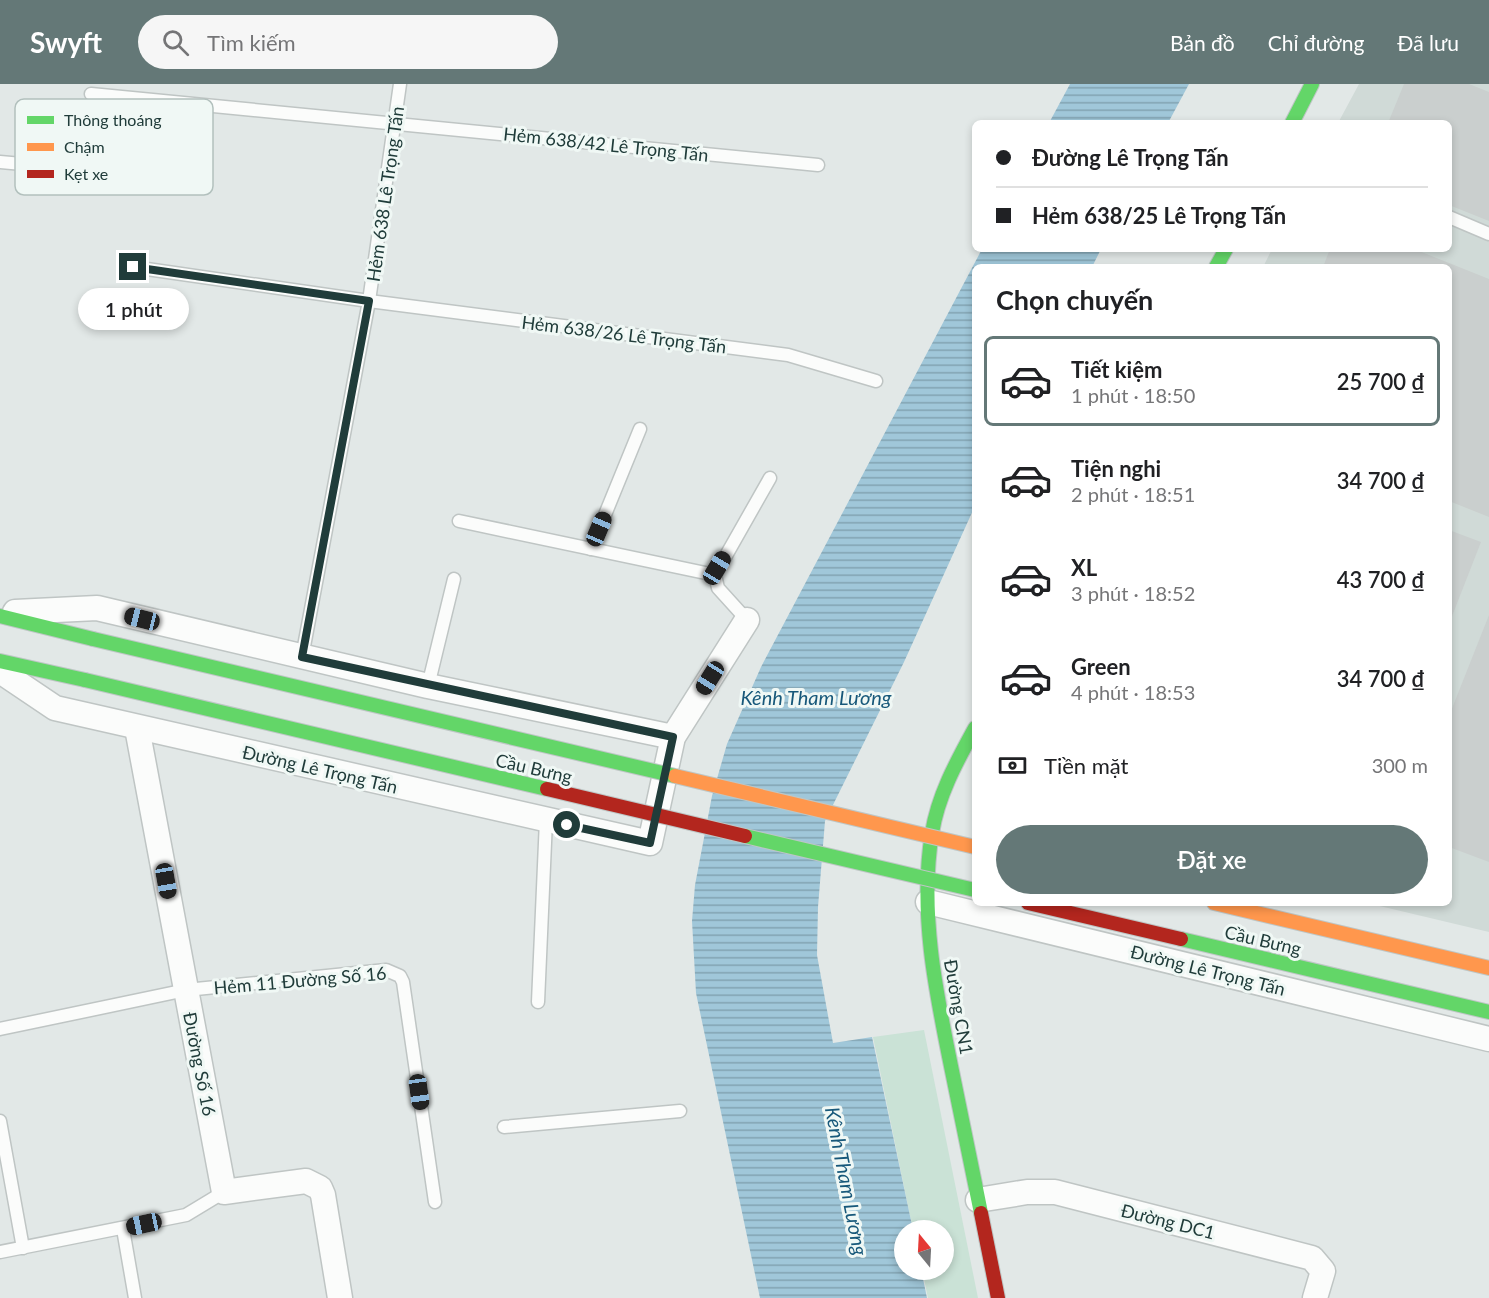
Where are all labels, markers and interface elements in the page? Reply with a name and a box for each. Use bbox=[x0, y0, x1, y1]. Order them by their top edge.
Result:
search box bbox=[138, 15, 558, 69]
text: Swyft bbox=[30, 25, 102, 59]
icon: search bbox=[159, 26, 192, 59]
text: Tìm kiếm bbox=[207, 29, 296, 56]
text: Bản đồ bbox=[1170, 30, 1235, 55]
text: Chỉ đường bbox=[1268, 30, 1364, 55]
text: Đã lưu bbox=[1397, 30, 1459, 55]
legend bbox=[15, 99, 213, 195]
street label: Hẻm 638 Lê Trọng Tấn bbox=[362, 105, 408, 283]
text: Thông thoáng bbox=[64, 110, 162, 129]
street label: Hẻm 638/42 Lê Trọng Tấn bbox=[502, 122, 710, 166]
text: Chậm bbox=[64, 137, 105, 156]
text: Đường Lê Trọng Tấn bbox=[1032, 144, 1229, 171]
text: Kẹt xe bbox=[64, 164, 108, 183]
text: Hẻm 638/25 Lê Trọng Tấn bbox=[1032, 202, 1286, 229]
route end bbox=[119, 253, 146, 280]
text: Chọn chuyến bbox=[996, 283, 1153, 316]
callout: 1 phút bbox=[78, 288, 188, 330]
text: 1 phút bbox=[105, 297, 162, 321]
street label: Hẻm 638/26 Lê Trọng Tấn bbox=[520, 311, 728, 357]
icon: car bbox=[999, 354, 1053, 408]
text: Tiết kiệm bbox=[1071, 356, 1162, 383]
text: 25 700 ₫ bbox=[1337, 368, 1425, 395]
text: 1 phút · 18:50 bbox=[1071, 383, 1195, 407]
icon: car bbox=[999, 453, 1053, 507]
text: Tiện nghi bbox=[1071, 455, 1161, 482]
text: 34 700 ₫ bbox=[1337, 467, 1425, 494]
text: 2 phút · 18:51 bbox=[1071, 482, 1195, 506]
car bbox=[584, 509, 614, 549]
car bbox=[700, 548, 734, 588]
icon: car bbox=[999, 552, 1053, 606]
text: XL bbox=[1071, 554, 1097, 581]
text: 43 700 ₫ bbox=[1337, 566, 1425, 593]
text: 3 phút · 18:52 bbox=[1071, 581, 1195, 605]
car bbox=[122, 606, 162, 632]
icon: car bbox=[999, 651, 1053, 705]
text: Green bbox=[1071, 653, 1131, 680]
car bbox=[693, 658, 727, 698]
text: 34 700 ₫ bbox=[1337, 665, 1425, 692]
text: 4 phút · 18:53 bbox=[1071, 680, 1195, 704]
water label: Kênh Tham Lương bbox=[741, 685, 892, 709]
street label: Đường Lê Trọng Tấn bbox=[240, 740, 400, 798]
street label: Cầu Bưng bbox=[494, 749, 574, 787]
icon: cash bbox=[996, 749, 1029, 782]
text: Tiền mặt bbox=[1044, 752, 1129, 779]
text: 300 m bbox=[1372, 753, 1428, 777]
route start bbox=[553, 811, 580, 838]
button: Đặt xe bbox=[996, 825, 1428, 894]
car bbox=[154, 862, 178, 900]
street label: Cầu Bưng bbox=[1223, 921, 1303, 959]
street label: Đường Lê Trọng Tấn bbox=[1128, 940, 1288, 1000]
street label: Đường CN1 bbox=[940, 958, 978, 1056]
street label: Hẻm 11 Đường Số 16 bbox=[213, 961, 387, 999]
street label: Đường Số 16 bbox=[179, 1010, 221, 1118]
car bbox=[408, 1073, 430, 1111]
water label: Kênh Tham Lương bbox=[821, 1105, 873, 1258]
street label: Đường DC1 bbox=[1119, 1199, 1217, 1243]
car bbox=[125, 1211, 163, 1237]
north arrow bbox=[894, 1220, 954, 1280]
map controls bbox=[894, 1220, 954, 1280]

